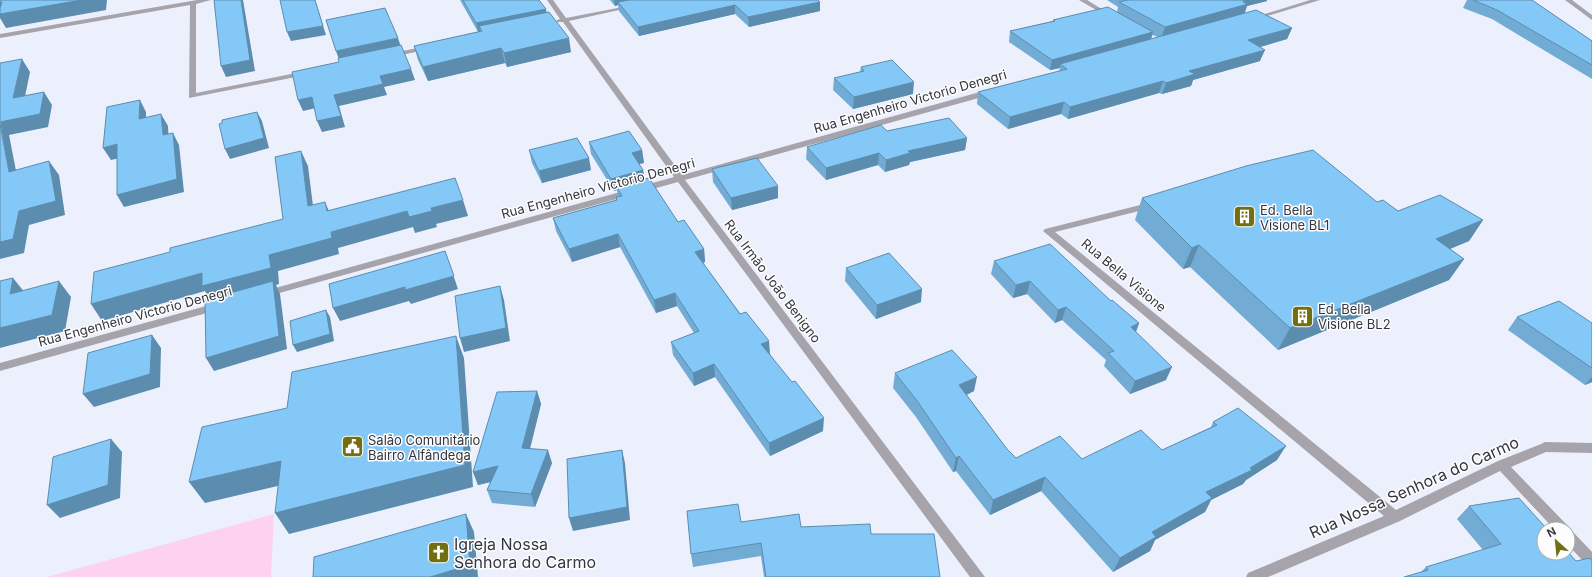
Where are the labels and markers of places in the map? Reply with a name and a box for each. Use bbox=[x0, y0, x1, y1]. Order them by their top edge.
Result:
place label: Ed. Bella Visione BL1 bbox=[1260, 202, 1329, 233]
building icon: Ed. Bella Visione BL1 bbox=[1232, 204, 1258, 230]
place label: Ed. Bella Visione BL2 bbox=[1318, 301, 1391, 332]
building icon: Ed. Bella Visione BL2 bbox=[1289, 303, 1315, 329]
place label: Salão Comunitário Bairro Alfândega bbox=[368, 432, 481, 463]
public building icon: Salão Comunitário Bairro Alfândega bbox=[340, 434, 366, 460]
place label: Igreja Nossa Senhora do Carmo bbox=[454, 534, 596, 572]
church icon: Igreja Nossa Senhora do Carmo bbox=[425, 540, 451, 566]

